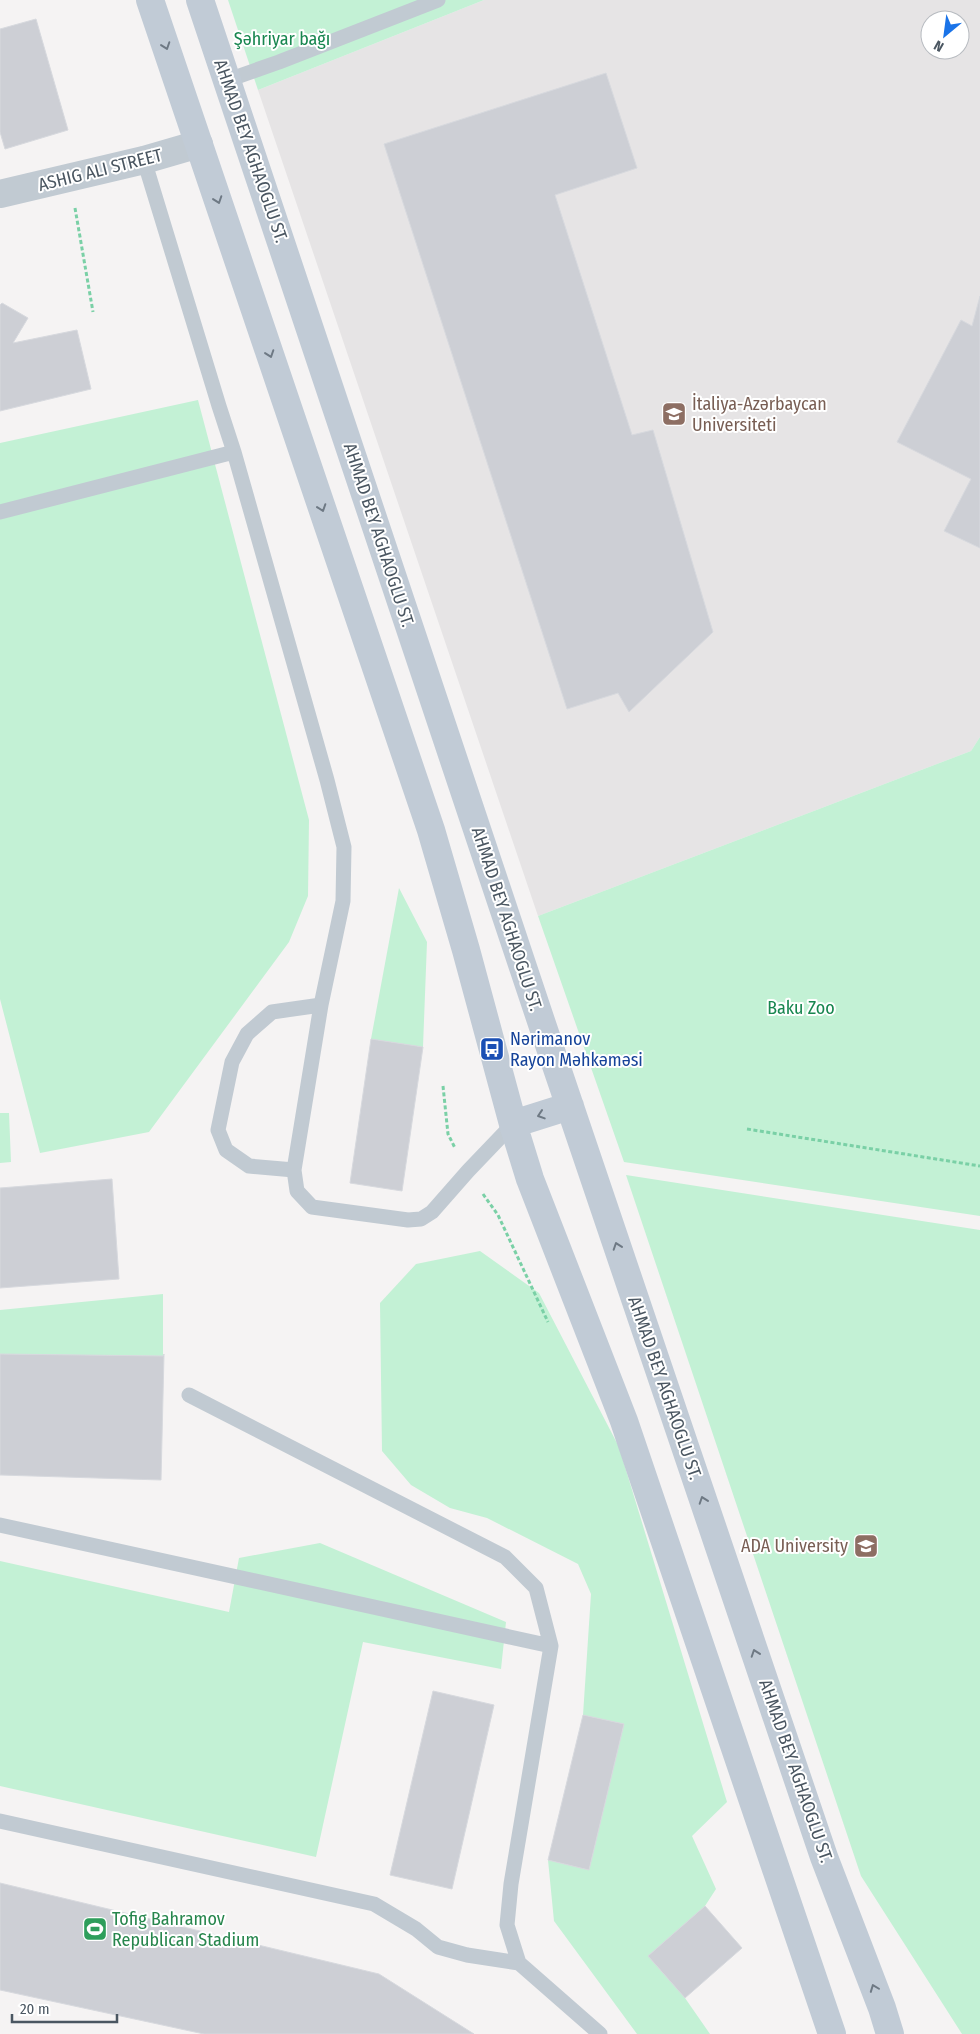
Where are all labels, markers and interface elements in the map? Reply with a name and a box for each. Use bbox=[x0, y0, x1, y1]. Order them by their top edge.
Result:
north arrow bbox=[920, 10, 970, 60]
park label: Şəhriyar bağı bbox=[234, 28, 330, 50]
text: N bbox=[931, 36, 947, 55]
one-way arrow bbox=[160, 41, 170, 50]
street label: AHMAD BEY AGHAOGLU ST. bbox=[209, 57, 293, 246]
street label: ASHIG ALI STREET bbox=[36, 144, 165, 196]
one-way arrow bbox=[212, 195, 222, 204]
one-way arrow bbox=[264, 349, 274, 358]
place label: İtaliya-Azərbaycan Universiteti bbox=[692, 393, 827, 436]
school or university icon: İtaliya-Azərbaycan Universiteti bbox=[661, 401, 687, 427]
street label: AHMAD BEY AGHAOGLU ST. bbox=[339, 440, 419, 630]
one-way arrow bbox=[316, 503, 326, 512]
street label: AHMAD BEY AGHAOGLU ST. bbox=[467, 824, 547, 1014]
park label: Baku Zoo bbox=[767, 997, 835, 1019]
place label: Nərimanov Rayon Məhkəməsi bbox=[510, 1028, 643, 1071]
bus stop icon: Nərimanov Rayon Məhkəməsi bbox=[479, 1036, 505, 1062]
one-way arrow bbox=[538, 1109, 546, 1119]
one-way arrow bbox=[613, 1242, 623, 1251]
street label: AHMAD BEY AGHAOGLU ST. bbox=[623, 1294, 707, 1483]
one-way arrow bbox=[699, 1496, 709, 1504]
school or university icon: ADA University bbox=[853, 1533, 879, 1559]
place label: ADA University bbox=[741, 1535, 848, 1557]
one-way arrow bbox=[751, 1650, 761, 1658]
street label: AHMAD BEY AGHAOGLU ST. bbox=[754, 1677, 838, 1866]
place label: Tofig Bahramov Republican Stadium bbox=[112, 1908, 259, 1951]
sports icon: Tofig Bahramov Republican Stadium bbox=[82, 1916, 108, 1942]
one-way arrow bbox=[870, 1984, 880, 1993]
scale bar bbox=[12, 1992, 118, 2024]
text: 20 m bbox=[20, 2000, 50, 2018]

